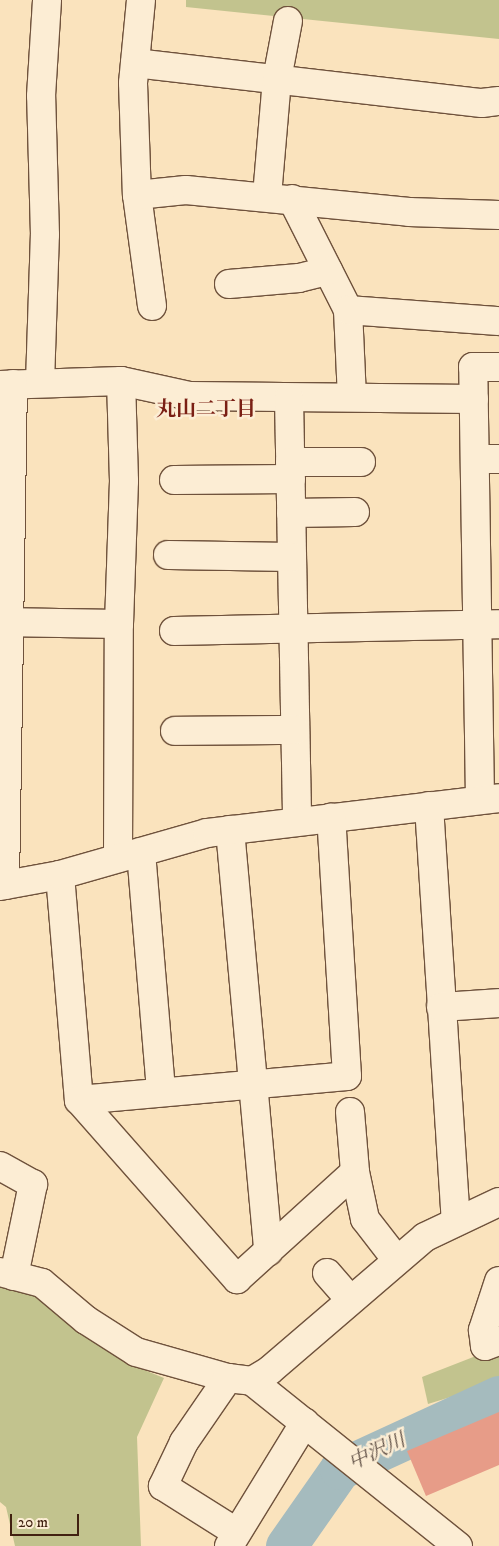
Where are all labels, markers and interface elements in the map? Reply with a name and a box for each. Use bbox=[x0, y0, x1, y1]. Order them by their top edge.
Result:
district label: 丸山二丁目 bbox=[156, 397, 256, 421]
water label: 中沢川 bbox=[345, 1428, 409, 1476]
scale bar bbox=[12, 1504, 81, 1536]
text: 20 m bbox=[18, 1513, 48, 1532]

